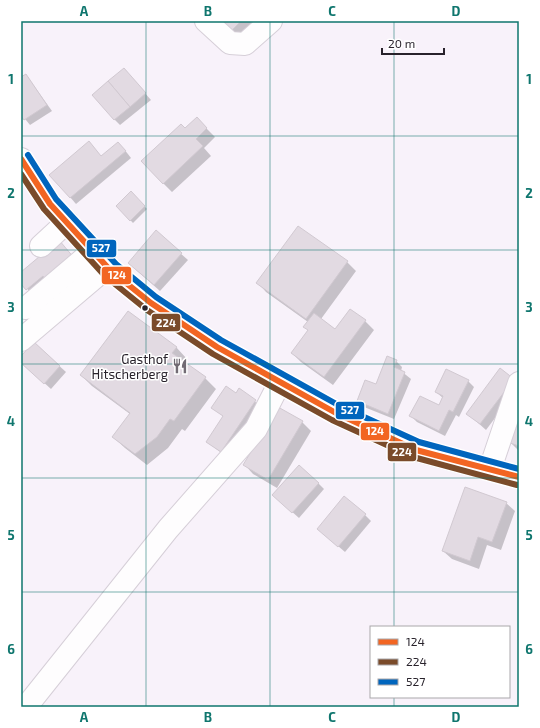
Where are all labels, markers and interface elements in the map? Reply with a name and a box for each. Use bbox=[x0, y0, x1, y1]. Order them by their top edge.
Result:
text: A bbox=[80, 3, 89, 19]
text: B bbox=[204, 3, 212, 19]
text: C bbox=[328, 3, 336, 19]
text: D bbox=[452, 3, 461, 19]
scale bar bbox=[382, 30, 444, 56]
text: 20 m bbox=[388, 36, 415, 50]
text: 1 bbox=[8, 71, 14, 87]
text: 1 bbox=[526, 71, 532, 87]
text: 2 bbox=[7, 185, 15, 201]
text: 2 bbox=[525, 185, 533, 201]
line badge: 527 bbox=[86, 239, 117, 258]
text: 527 bbox=[92, 241, 110, 254]
line badge: 124 bbox=[101, 266, 132, 285]
text: 124 bbox=[108, 268, 126, 281]
text: 3 bbox=[7, 299, 15, 315]
text: 3 bbox=[525, 299, 533, 315]
unlabelled marker bbox=[140, 303, 150, 313]
line badge: 224 bbox=[151, 313, 181, 332]
text: 224 bbox=[156, 316, 176, 329]
place label: Gasthof Hitscherberg bbox=[92, 351, 169, 382]
restaurant icon: Gasthof Hitscherberg bbox=[171, 357, 189, 375]
line badge: 527 bbox=[335, 401, 365, 420]
text: 527 bbox=[341, 403, 359, 416]
text: 4 bbox=[7, 413, 15, 429]
text: 4 bbox=[525, 413, 533, 429]
line badge: 124 bbox=[360, 422, 390, 441]
text: 124 bbox=[366, 424, 384, 437]
line badge: 224 bbox=[387, 442, 417, 462]
text: 224 bbox=[392, 445, 412, 458]
text: 5 bbox=[7, 527, 15, 543]
text: 5 bbox=[525, 527, 533, 543]
legend bbox=[370, 626, 510, 698]
text: 124 bbox=[406, 634, 425, 648]
text: 6 bbox=[7, 641, 15, 657]
text: 6 bbox=[525, 641, 533, 657]
text: 224 bbox=[406, 654, 427, 668]
text: 527 bbox=[406, 674, 425, 688]
text: A bbox=[80, 709, 89, 725]
text: B bbox=[204, 709, 212, 725]
text: C bbox=[328, 709, 336, 725]
text: D bbox=[452, 709, 461, 725]

